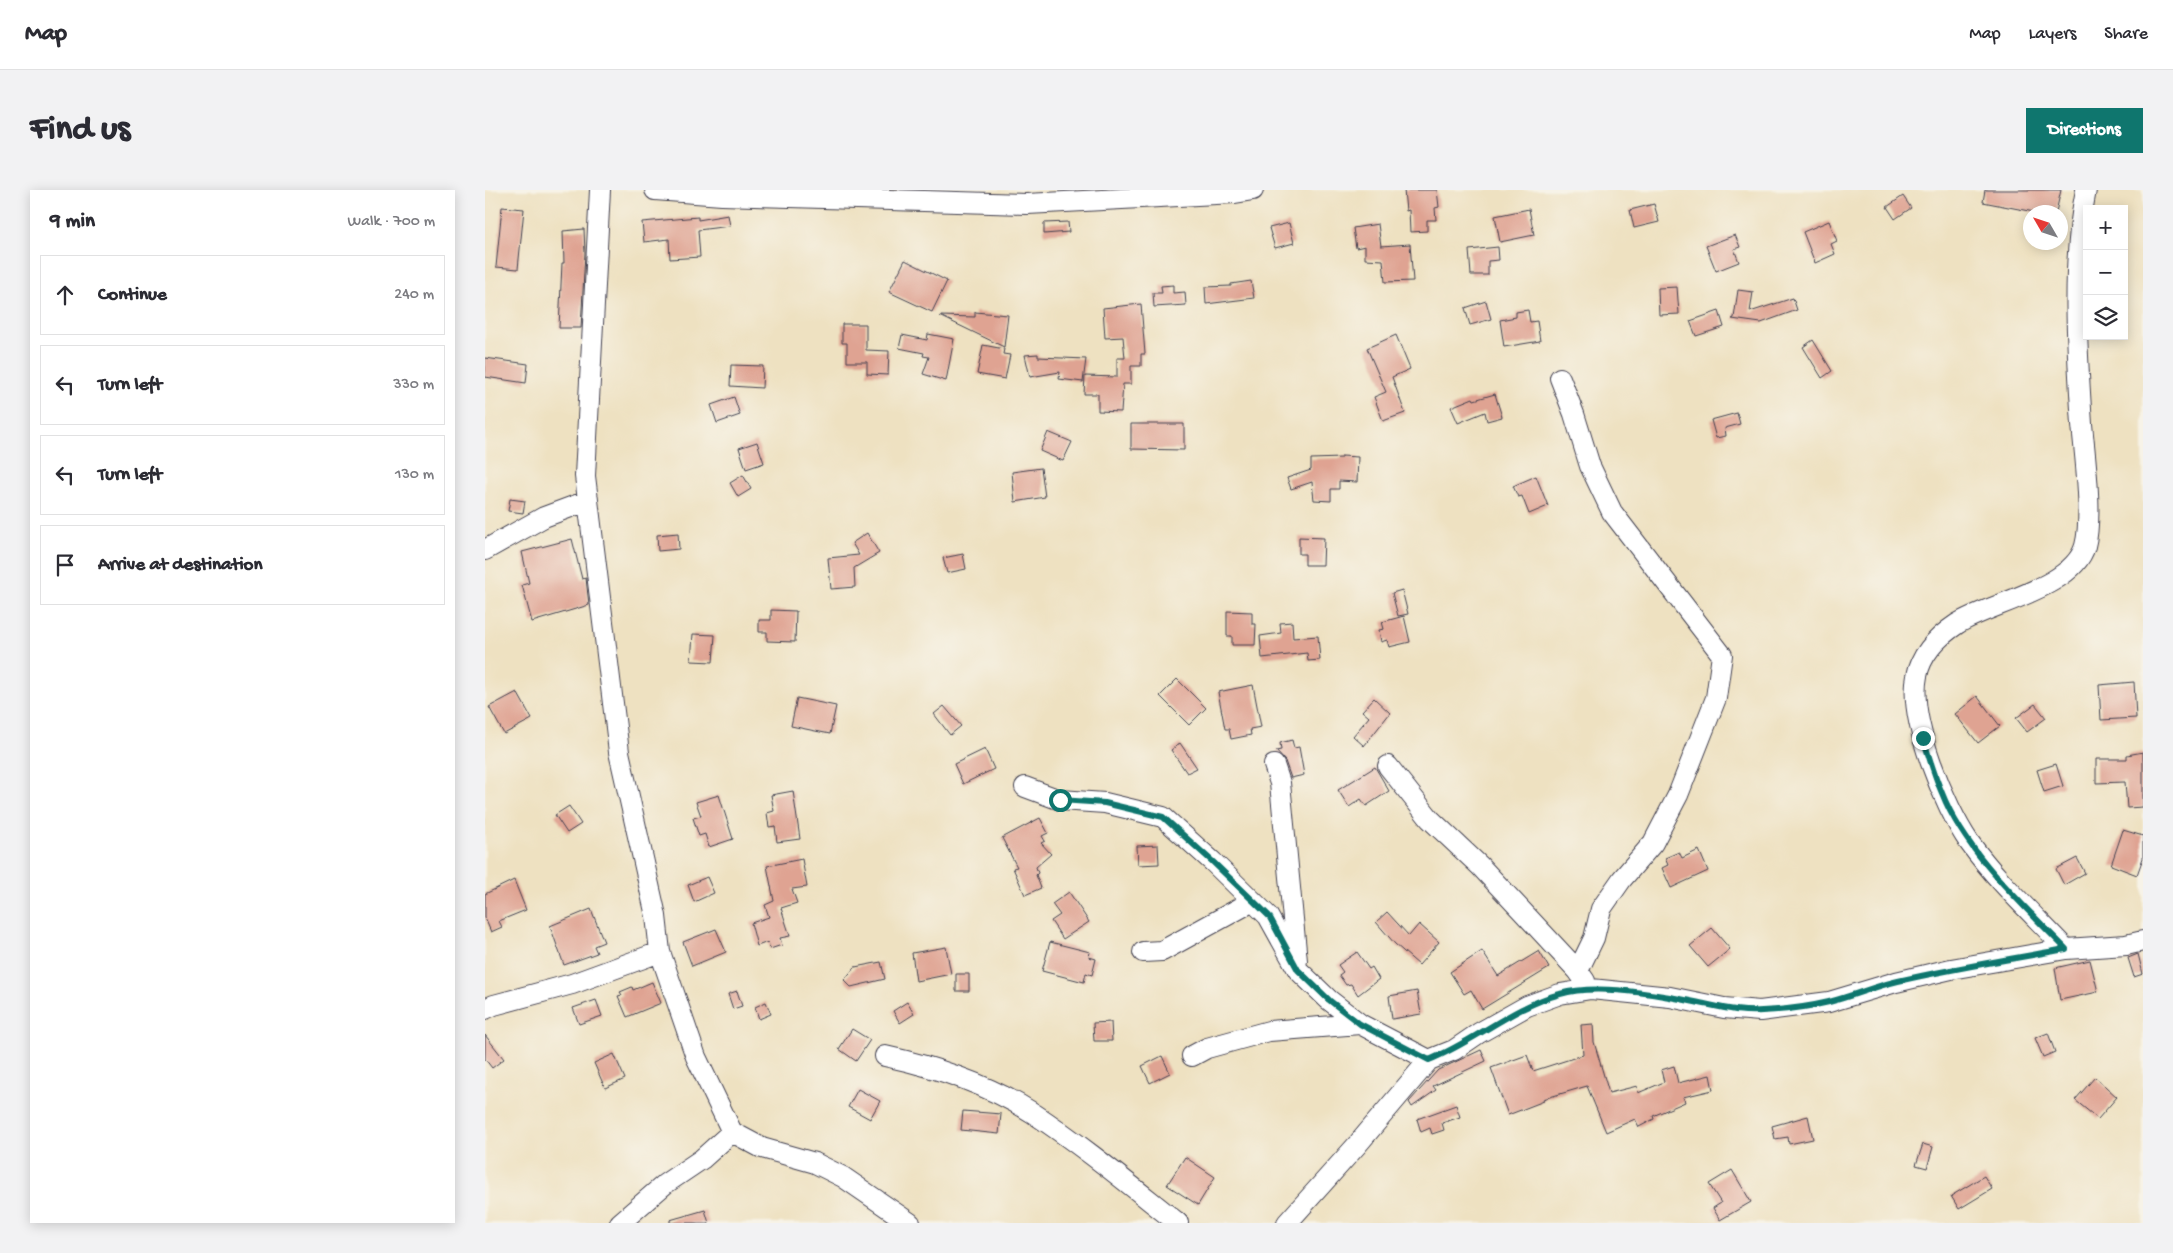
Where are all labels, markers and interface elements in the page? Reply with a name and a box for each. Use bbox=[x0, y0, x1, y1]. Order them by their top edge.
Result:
text: Map bbox=[25, 20, 67, 49]
text: Map bbox=[1969, 24, 2001, 45]
text: Layers bbox=[2029, 24, 2076, 45]
text: Share bbox=[2104, 24, 2148, 45]
button: Directions bbox=[2026, 108, 2143, 153]
text: Find us bbox=[30, 110, 130, 151]
north arrow bbox=[2023, 205, 2068, 250]
map controls bbox=[2083, 205, 2128, 340]
button: + bbox=[2083, 205, 2128, 250]
text: 9 min bbox=[50, 210, 95, 235]
text: Walk · 700 m bbox=[348, 213, 435, 232]
button: − bbox=[2083, 250, 2128, 295]
icon: ahead bbox=[51, 281, 79, 309]
text: Continue bbox=[98, 284, 167, 307]
text: 240 m bbox=[394, 286, 434, 305]
button: layers bbox=[2083, 295, 2128, 340]
icon: left bbox=[51, 371, 79, 399]
text: Turn left bbox=[98, 374, 162, 397]
text: 330 m bbox=[393, 376, 434, 395]
icon: left bbox=[51, 461, 79, 489]
text: Turn left bbox=[98, 464, 162, 487]
text: 130 m bbox=[395, 466, 434, 485]
icon: arrive bbox=[51, 551, 79, 579]
text: Arrive at destination bbox=[98, 554, 262, 577]
route end bbox=[1912, 727, 1935, 750]
route start bbox=[1049, 789, 1072, 812]

